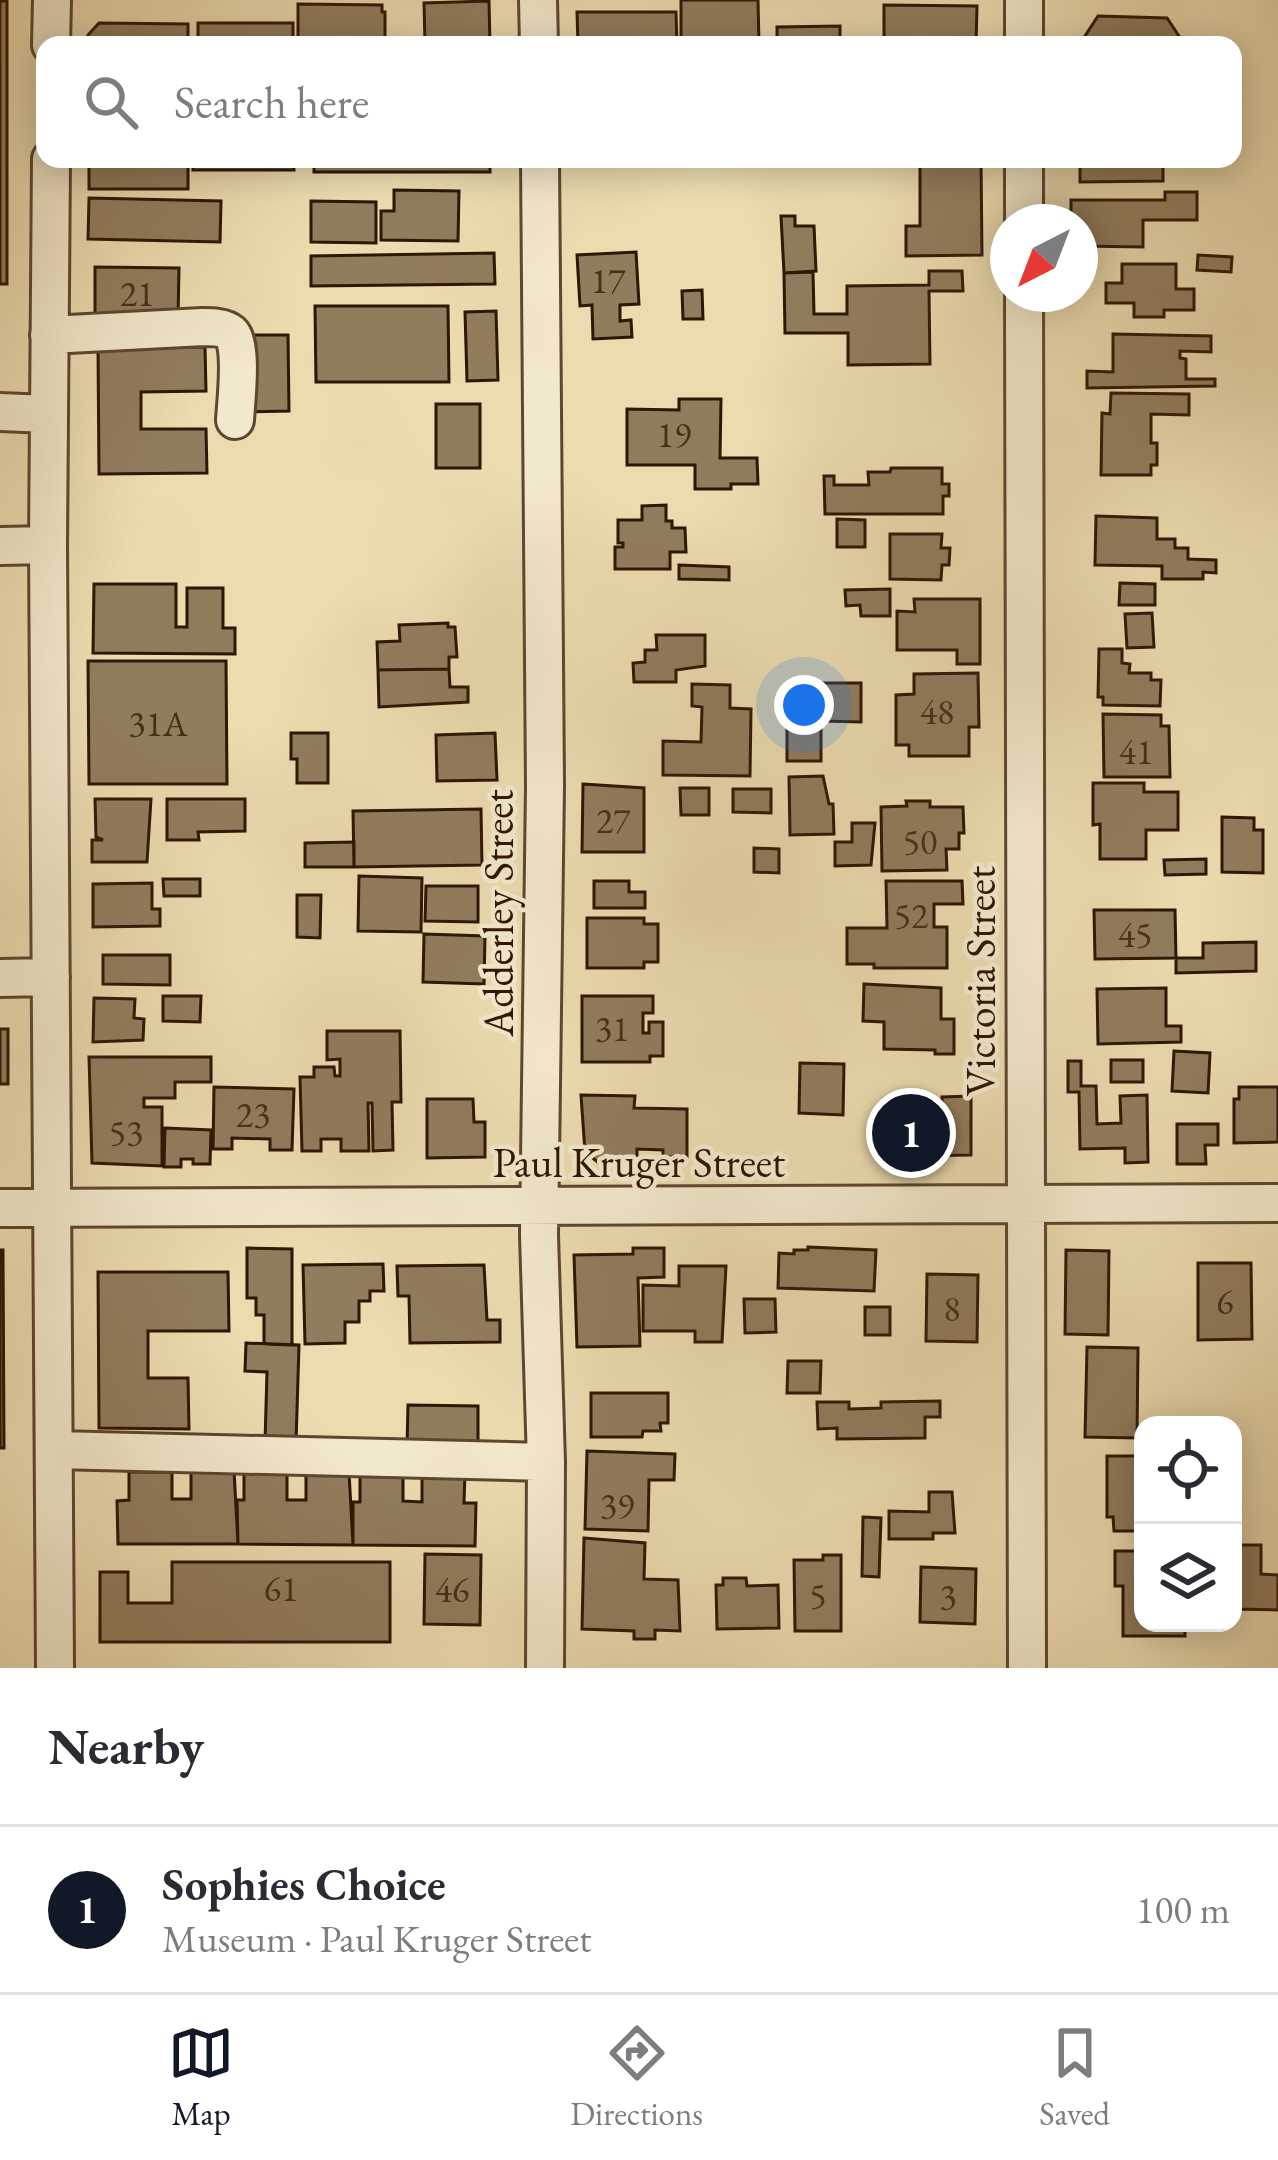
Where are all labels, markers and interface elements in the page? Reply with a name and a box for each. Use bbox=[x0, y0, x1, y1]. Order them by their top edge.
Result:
search box bbox=[36, 36, 1242, 168]
icon: search bbox=[78, 69, 144, 135]
text: Search here bbox=[174, 73, 369, 131]
north arrow bbox=[990, 204, 1098, 312]
house number: 17 bbox=[591, 257, 626, 304]
house number: 21 bbox=[120, 270, 154, 317]
house number: 19 bbox=[657, 411, 691, 458]
your location bbox=[774, 675, 834, 735]
house number: 48 bbox=[920, 688, 954, 735]
house number: 31A bbox=[128, 700, 189, 747]
house number: 41 bbox=[1119, 728, 1153, 775]
street label: Adderley Street bbox=[471, 789, 526, 1038]
house number: 27 bbox=[596, 797, 631, 844]
house number: 50 bbox=[903, 818, 937, 865]
street label: Victoria Street bbox=[953, 866, 1008, 1096]
house number: 52 bbox=[894, 892, 928, 939]
house number: 45 bbox=[1118, 911, 1152, 958]
house number: 31 bbox=[595, 1005, 629, 1052]
pin: 1 bbox=[872, 1088, 950, 1178]
house number: 23 bbox=[236, 1091, 270, 1138]
house number: 53 bbox=[109, 1109, 143, 1156]
street label: Paul Kruger Street bbox=[493, 1135, 785, 1190]
house number: 6 bbox=[1216, 1278, 1234, 1325]
house number: 8 bbox=[943, 1285, 961, 1332]
map controls bbox=[1134, 1416, 1242, 1632]
button: locate bbox=[1134, 1416, 1242, 1524]
house number: 39 bbox=[600, 1482, 634, 1529]
button: layers bbox=[1134, 1524, 1242, 1632]
house number: 61 bbox=[264, 1565, 298, 1612]
house number: 46 bbox=[435, 1566, 469, 1613]
house number: 5 bbox=[809, 1572, 827, 1619]
house number: 3 bbox=[939, 1573, 957, 1620]
text: Nearby bbox=[48, 1713, 204, 1779]
text: Sophies Choice bbox=[162, 1855, 446, 1913]
text: 1 bbox=[77, 1884, 97, 1935]
text: 100 m bbox=[1136, 1884, 1230, 1935]
text: Museum · Paul Kruger Street bbox=[162, 1913, 591, 1964]
tab: Map bbox=[168, 2020, 234, 2135]
tab: Directions bbox=[570, 2020, 703, 2135]
tab: Saved bbox=[1039, 2020, 1110, 2135]

